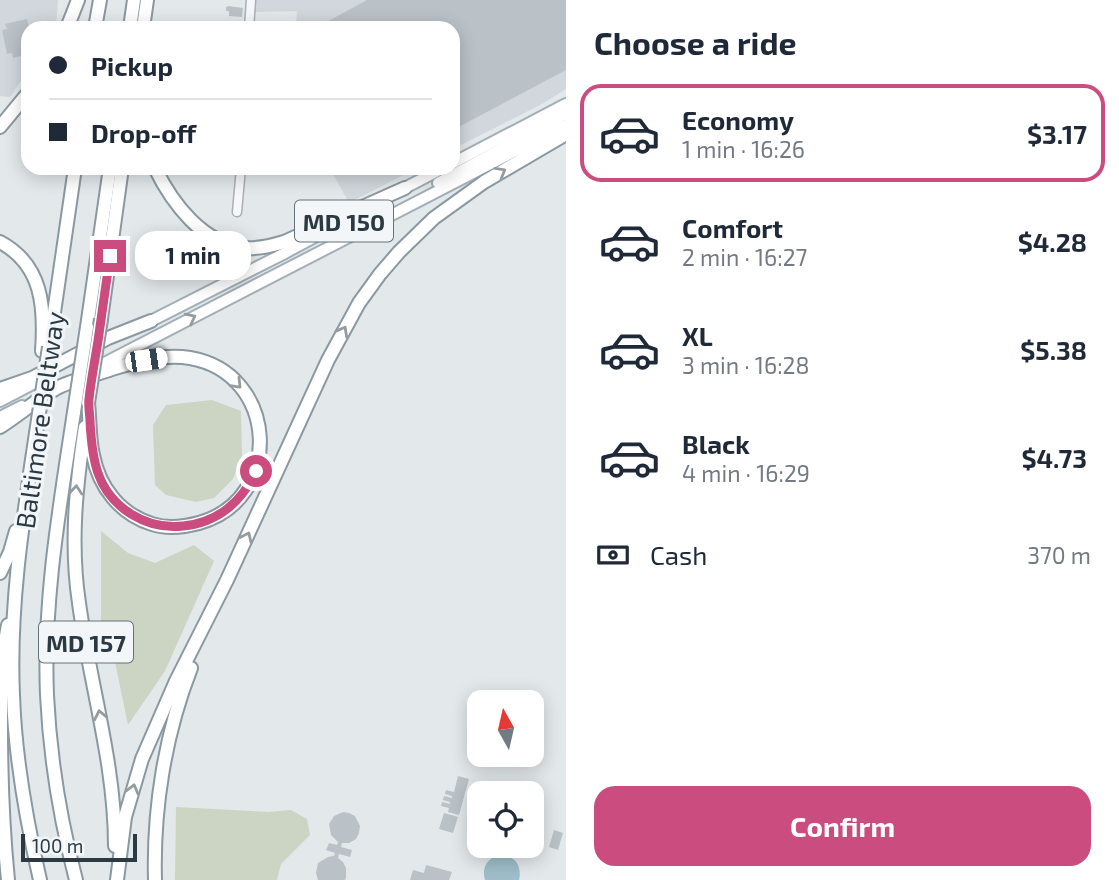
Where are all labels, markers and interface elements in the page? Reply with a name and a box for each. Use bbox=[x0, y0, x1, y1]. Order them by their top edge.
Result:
text: Choose a ride bbox=[594, 23, 797, 61]
text: Pickup bbox=[91, 50, 173, 81]
icon: car bbox=[598, 102, 661, 165]
text: Economy bbox=[682, 104, 794, 135]
text: Drop-off bbox=[91, 117, 196, 148]
text: $3.17 bbox=[1027, 118, 1087, 149]
text: 1 min · 16:26 bbox=[682, 135, 805, 163]
one-way arrow bbox=[494, 167, 507, 180]
road number: MD 150 bbox=[295, 201, 393, 242]
icon: car bbox=[598, 210, 661, 273]
text: Comfort bbox=[682, 212, 783, 243]
text: $4.28 bbox=[1018, 226, 1087, 257]
callout: 1 min bbox=[134, 232, 250, 280]
route end bbox=[94, 240, 126, 272]
text: 1 min bbox=[165, 241, 221, 269]
text: 2 min · 16:27 bbox=[682, 243, 807, 271]
street label: Baltimore Beltway bbox=[8, 309, 70, 530]
one-way arrow bbox=[184, 313, 196, 327]
icon: car bbox=[598, 318, 661, 381]
text: XL bbox=[682, 320, 713, 351]
one-way arrow bbox=[335, 326, 348, 338]
text: $5.38 bbox=[1020, 334, 1087, 365]
car bbox=[124, 347, 169, 373]
text: 3 min · 16:28 bbox=[682, 351, 809, 379]
one-way arrow bbox=[228, 375, 241, 388]
icon: car bbox=[598, 426, 661, 489]
text: Black bbox=[682, 428, 750, 459]
text: $4.73 bbox=[1021, 442, 1087, 473]
route start bbox=[240, 455, 272, 487]
text: 4 min · 16:29 bbox=[682, 459, 810, 487]
one-way arrow bbox=[68, 484, 83, 495]
one-way arrow bbox=[239, 532, 253, 544]
icon: cash bbox=[594, 536, 632, 574]
text: Cash bbox=[650, 539, 707, 570]
text: 370 m bbox=[1027, 541, 1091, 569]
road number: MD 157 bbox=[39, 622, 133, 662]
north arrow bbox=[467, 690, 544, 766]
map controls bbox=[467, 690, 544, 858]
one-way arrow bbox=[94, 709, 109, 721]
button: locate bbox=[467, 781, 544, 858]
one-way arrow bbox=[125, 783, 139, 795]
button: Confirm bbox=[594, 786, 1091, 866]
scale bar bbox=[21, 831, 136, 863]
text: 100 m bbox=[32, 834, 83, 857]

